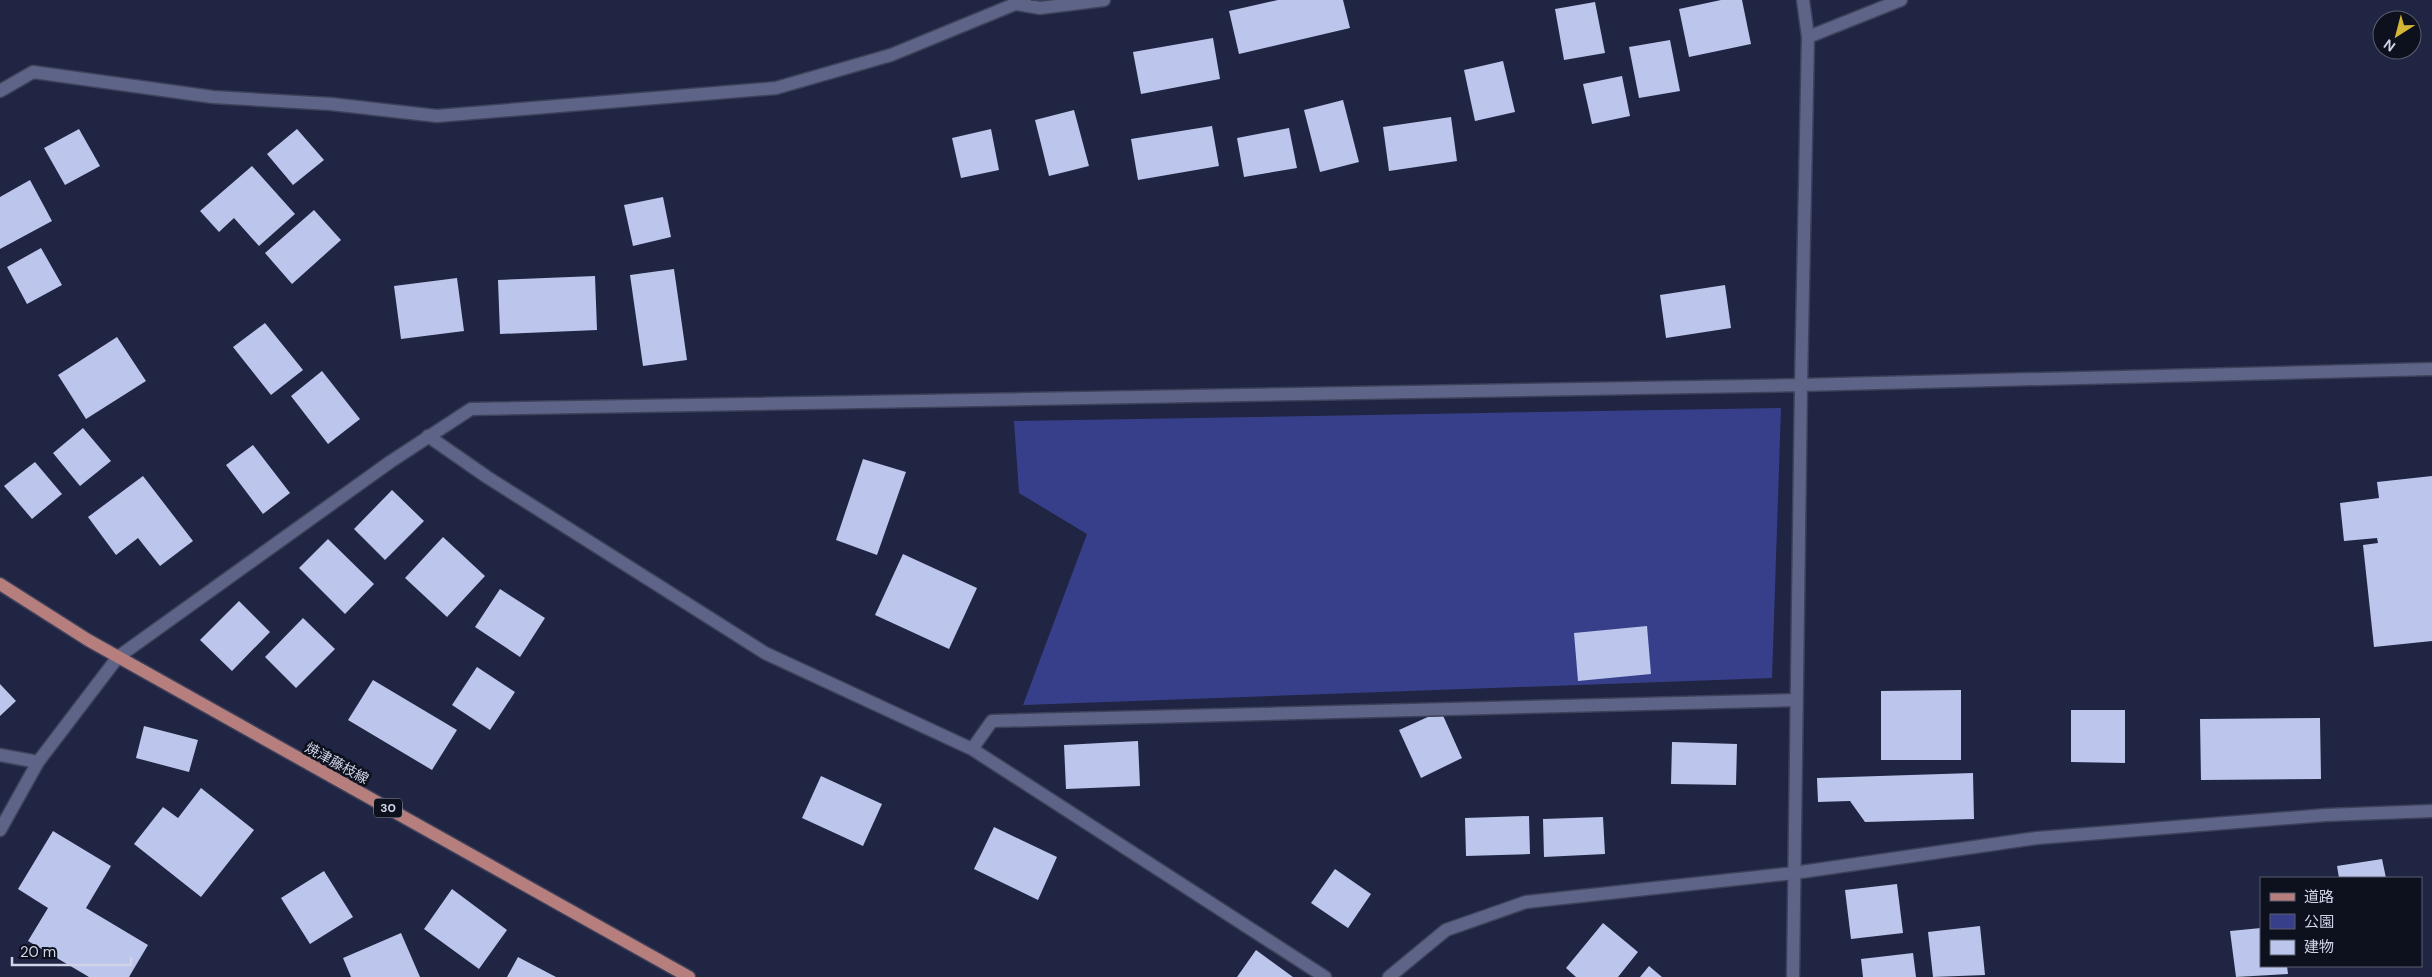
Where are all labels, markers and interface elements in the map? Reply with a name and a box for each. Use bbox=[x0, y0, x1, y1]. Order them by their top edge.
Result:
north arrow bbox=[2372, 10, 2422, 60]
text: N bbox=[2380, 35, 2399, 56]
street label: 焼津藤枝線 bbox=[302, 738, 372, 788]
road number: 30 bbox=[374, 798, 402, 818]
legend bbox=[2260, 877, 2422, 967]
text: 道路 bbox=[2304, 887, 2334, 907]
text: 公園 bbox=[2304, 912, 2334, 932]
scale bar bbox=[12, 934, 131, 966]
text: 建物 bbox=[2304, 937, 2334, 957]
text: 20 m bbox=[20, 942, 56, 962]

